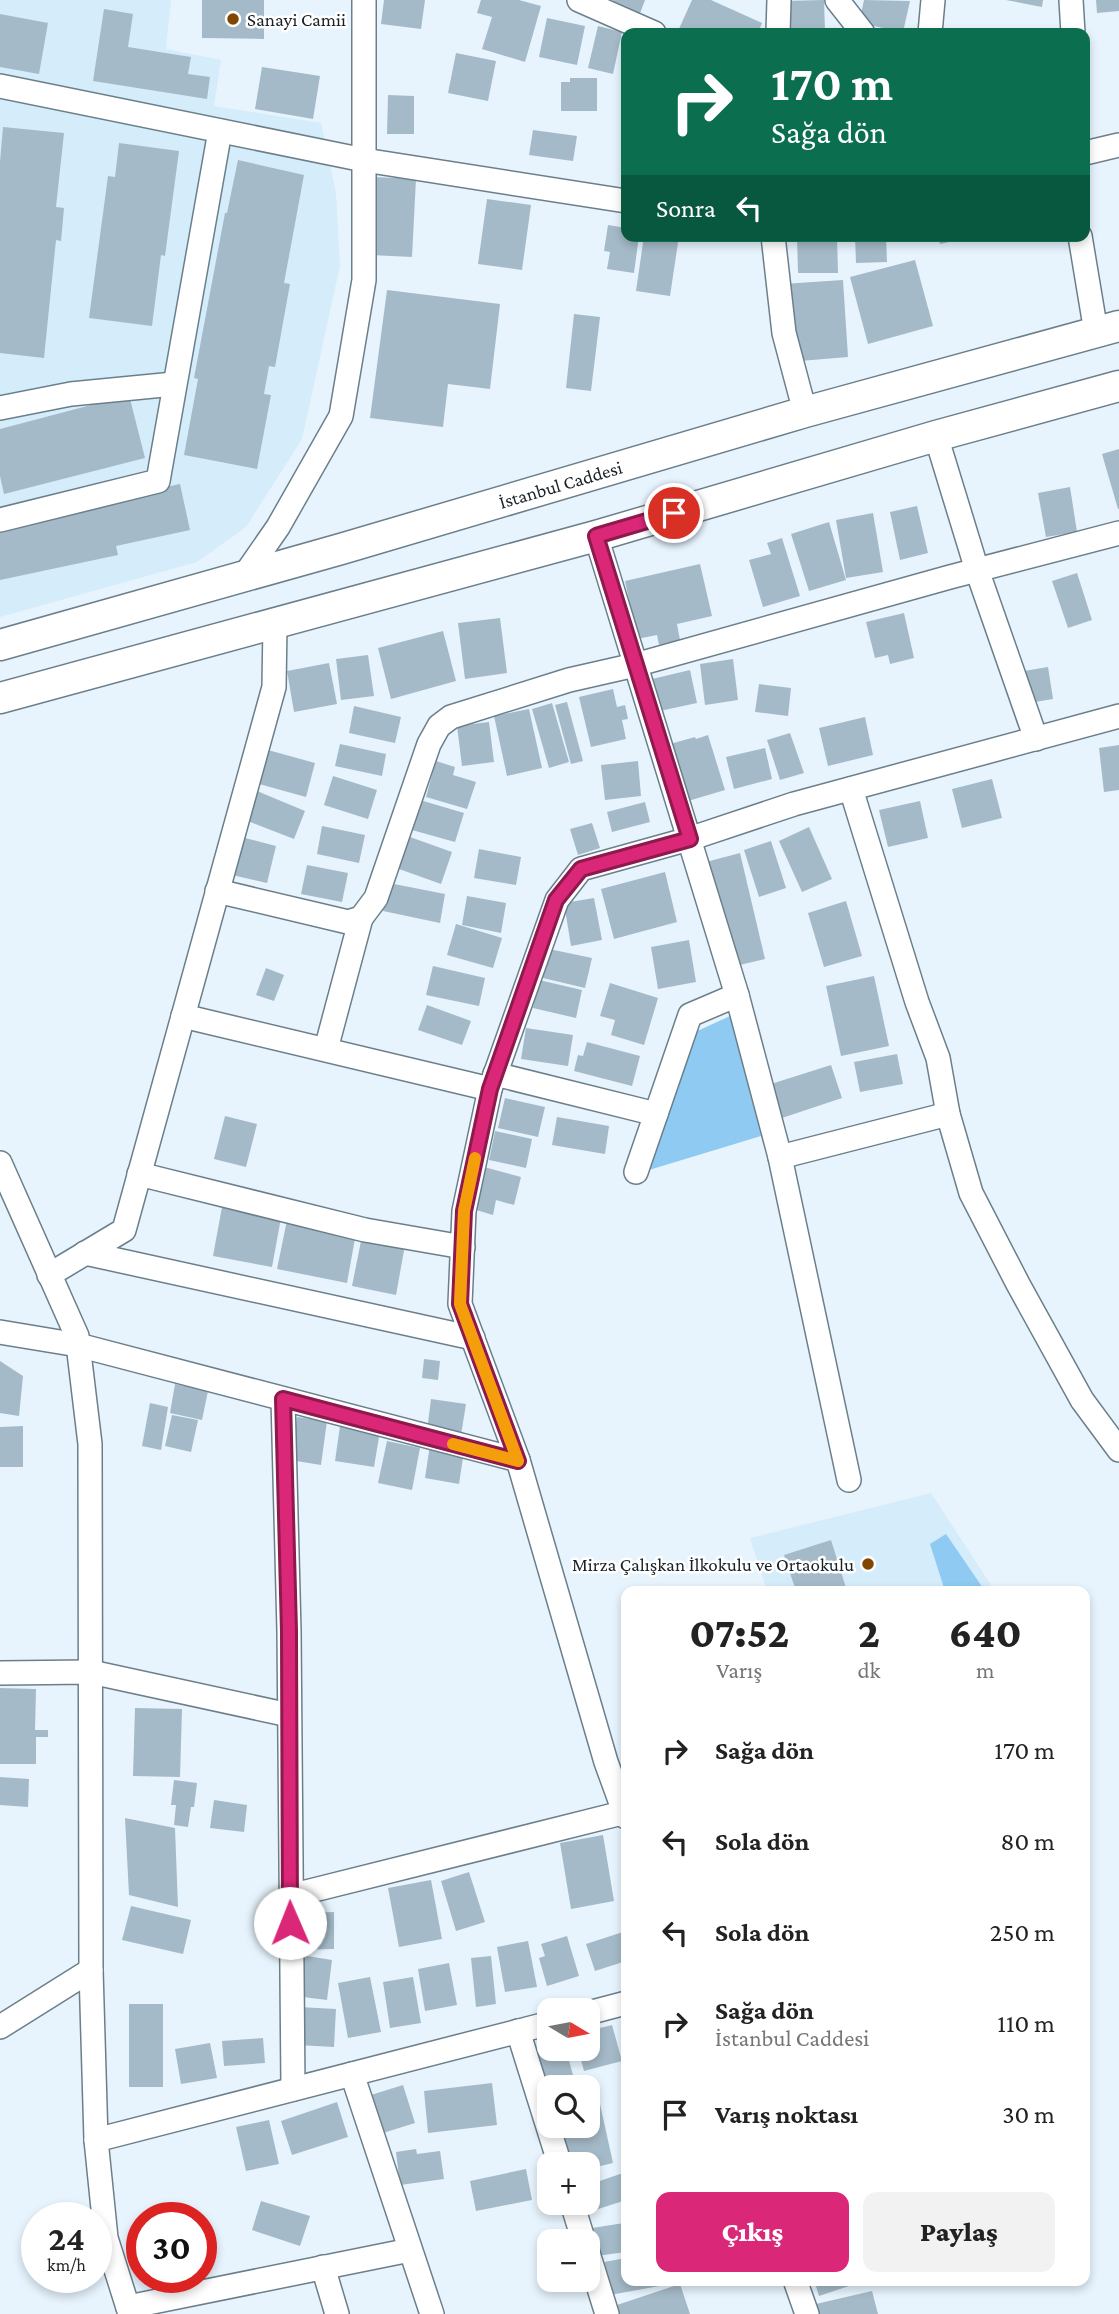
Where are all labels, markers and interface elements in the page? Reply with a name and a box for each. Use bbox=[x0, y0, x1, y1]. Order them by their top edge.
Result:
place label: Sanayi Camii bbox=[247, 9, 346, 30]
marker: Sanayi Camii bbox=[225, 11, 241, 27]
icon: right bbox=[656, 56, 747, 147]
text: 170 m bbox=[771, 56, 893, 111]
text: Sağa dön bbox=[771, 114, 887, 150]
icon: left bbox=[730, 189, 768, 227]
text: Sonra bbox=[656, 194, 716, 223]
street label: İstanbul Caddesi bbox=[496, 457, 625, 513]
pin bbox=[644, 483, 704, 543]
icon: arrive bbox=[655, 494, 693, 532]
place label: Mirza Çalışkan İlkokulu ve Ortaokulu bbox=[572, 1554, 854, 1575]
marker: Mirza Çalışkan İlkokulu ve Ortaokulu bbox=[860, 1556, 876, 1572]
text: 07:52 bbox=[689, 1609, 789, 1656]
text: 2 bbox=[858, 1609, 880, 1656]
text: 640 bbox=[949, 1609, 1022, 1656]
text: Varış bbox=[716, 1657, 762, 1683]
text: dk bbox=[858, 1657, 881, 1683]
text: m bbox=[976, 1657, 995, 1683]
icon: right bbox=[656, 1732, 694, 1770]
text: Sağa dön bbox=[715, 1736, 814, 1765]
text: 170 m bbox=[994, 1736, 1055, 1765]
icon: left bbox=[656, 1823, 694, 1861]
text: Sola dön bbox=[715, 1827, 809, 1856]
text: 80 m bbox=[1001, 1827, 1055, 1856]
position arrow bbox=[253, 1886, 327, 1960]
icon: left bbox=[656, 1914, 694, 1952]
text: Sola dön bbox=[715, 1918, 809, 1947]
text: 250 m bbox=[990, 1918, 1055, 1947]
text: Sağa dön bbox=[715, 1996, 814, 2025]
north arrow bbox=[537, 1998, 600, 2062]
map controls bbox=[537, 1998, 600, 2292]
icon: right bbox=[656, 2005, 694, 2043]
text: 110 m bbox=[997, 2009, 1055, 2038]
text: İstanbul Caddesi bbox=[715, 2025, 869, 2051]
button: search bbox=[537, 2075, 600, 2138]
icon: arrive bbox=[656, 2096, 694, 2134]
text: Varış noktası bbox=[715, 2100, 858, 2129]
text: 30 m bbox=[1002, 2100, 1055, 2129]
button: + bbox=[537, 2152, 600, 2215]
button: Çıkış bbox=[656, 2192, 849, 2272]
button: Paylaş bbox=[863, 2192, 1055, 2272]
speed limit sign: 30 bbox=[126, 2202, 217, 2293]
text: 24 bbox=[48, 2219, 85, 2258]
button: − bbox=[537, 2229, 600, 2292]
text: km/h bbox=[47, 2255, 86, 2275]

